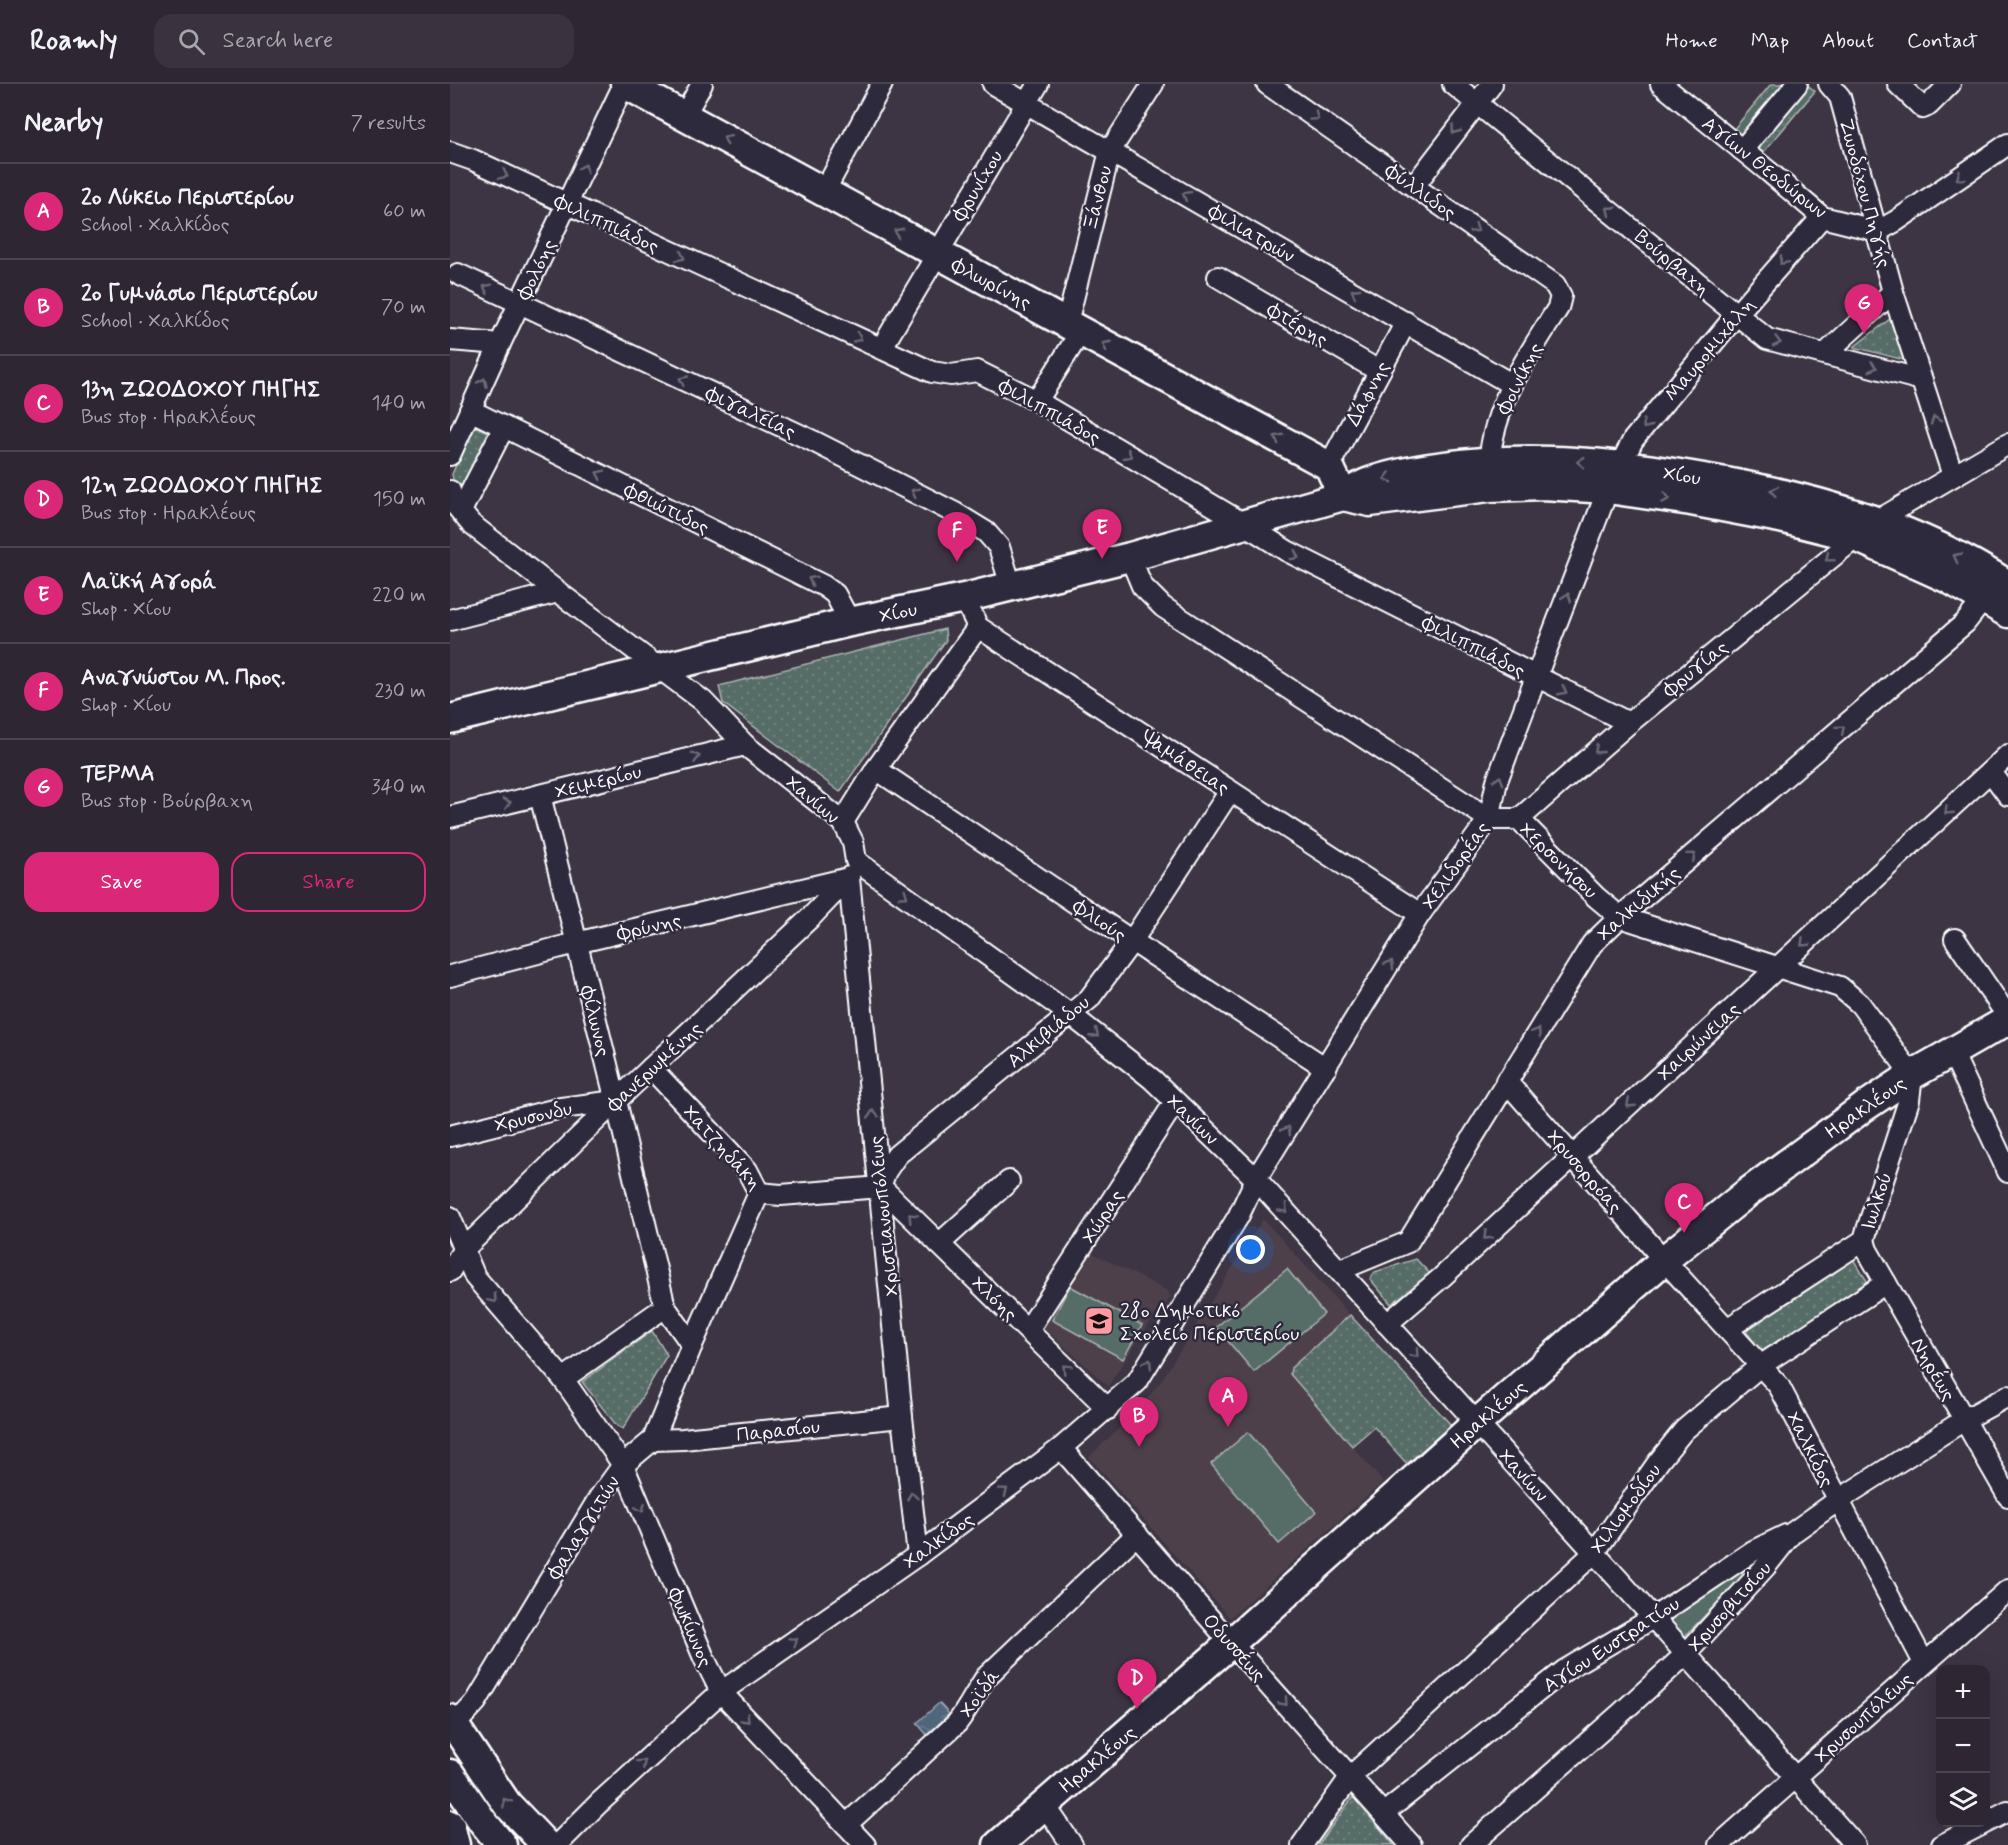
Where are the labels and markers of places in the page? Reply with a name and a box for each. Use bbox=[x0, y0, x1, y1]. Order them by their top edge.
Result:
pin: G bbox=[1844, 284, 1884, 334]
pin: E bbox=[1082, 510, 1122, 559]
pin: F bbox=[938, 512, 976, 562]
pin: C bbox=[1664, 1184, 1704, 1233]
place label: 28ο Δημοτικό Σχολείο Περιστερίου bbox=[1120, 1298, 1299, 1348]
school or university icon: 28ο Δημοτικό Σχολείο Περιστερίου bbox=[1083, 1305, 1115, 1337]
pin: A bbox=[1208, 1378, 1248, 1427]
pin: B bbox=[1120, 1398, 1158, 1447]
pin: D bbox=[1118, 1660, 1156, 1709]

